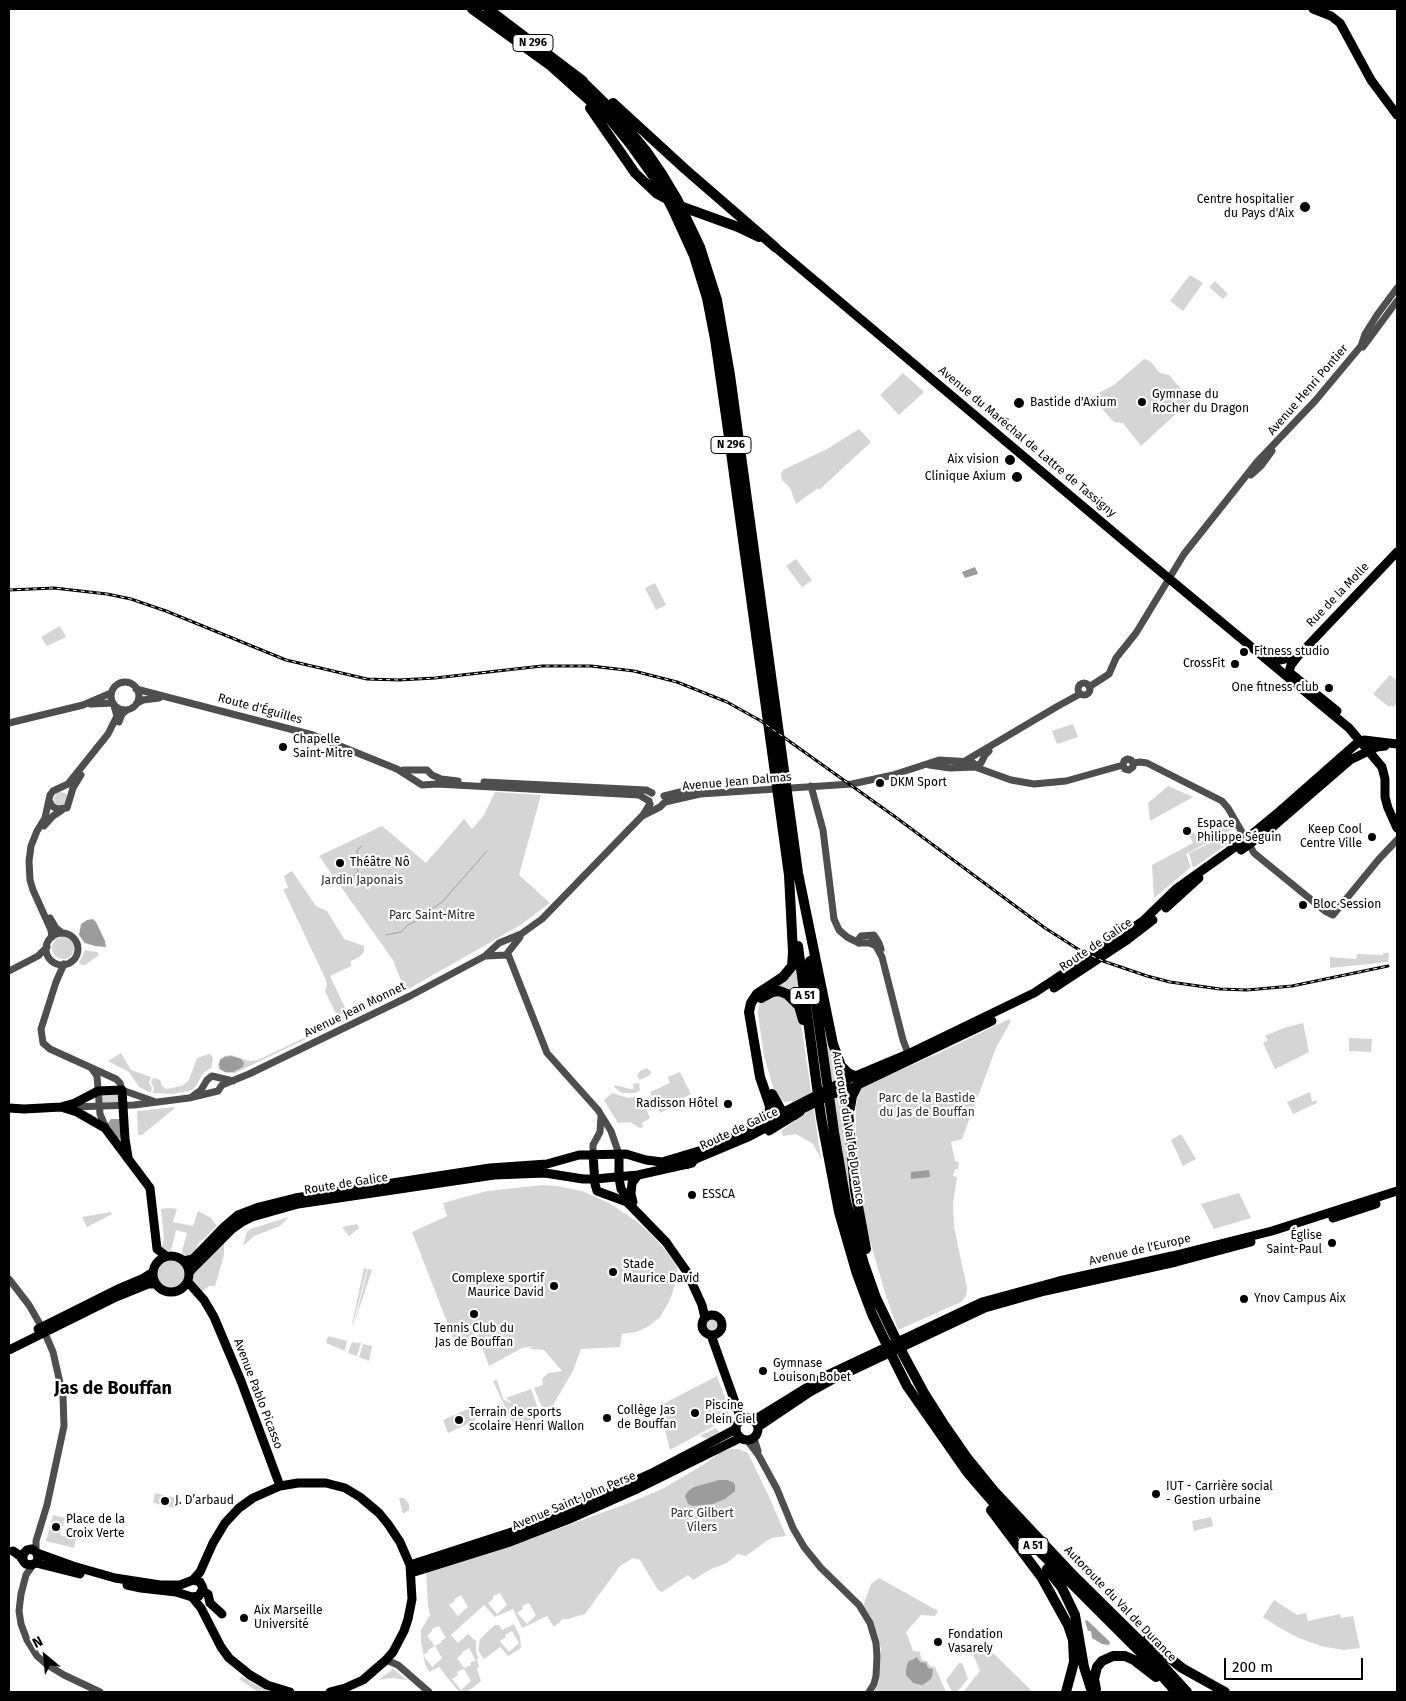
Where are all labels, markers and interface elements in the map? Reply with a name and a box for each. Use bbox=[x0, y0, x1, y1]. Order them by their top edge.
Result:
road number: N 296 bbox=[513, 34, 553, 52]
place label: Centre hospitalier du Pays d'Aix bbox=[1197, 193, 1294, 221]
marker: Centre hospitalier du Pays d'Aix bbox=[1298, 200, 1312, 214]
street label: Avenue Henri Pontier bbox=[1265, 342, 1351, 438]
street label: Avenue du Maréchal de Lattre de Tassigny bbox=[935, 363, 1119, 521]
place label: Gymnase du Rocher du Dragon bbox=[1152, 388, 1249, 416]
marker: Bastide d'Axium bbox=[1012, 396, 1026, 410]
place label: Bastide d'Axium bbox=[1030, 396, 1117, 410]
marker: Gymnase du Rocher du Dragon bbox=[1136, 396, 1148, 408]
road number: N 296 bbox=[711, 436, 751, 454]
place label: Aix vision bbox=[947, 453, 999, 467]
marker: Aix vision bbox=[1003, 453, 1017, 467]
place label: Clinique Axium bbox=[925, 470, 1006, 484]
marker: Clinique Axium bbox=[1010, 470, 1024, 484]
street label: Rue de la Molle bbox=[1304, 560, 1372, 630]
place label: Fitness studio bbox=[1254, 645, 1330, 659]
marker: Fitness studio bbox=[1238, 646, 1250, 658]
place label: CrossFit bbox=[1183, 657, 1225, 671]
marker: CrossFit bbox=[1229, 658, 1241, 670]
place label: One fitness club bbox=[1232, 681, 1319, 695]
marker: One fitness club bbox=[1323, 682, 1335, 694]
street label: Route d'Éguilles bbox=[216, 691, 304, 727]
place label: Chapelle Saint-Mitre bbox=[293, 733, 353, 761]
marker: Chapelle Saint-Mitre bbox=[277, 741, 289, 753]
street label: Avenue Jean Dalmas bbox=[682, 770, 792, 794]
place label: DKM Sport bbox=[890, 776, 947, 790]
marker: DKM Sport bbox=[874, 777, 886, 789]
place label: Espace Philippe Séguin bbox=[1197, 817, 1282, 845]
place label: Keep Cool Centre Ville bbox=[1300, 823, 1362, 851]
marker: Espace Philippe Séguin bbox=[1181, 825, 1193, 837]
marker: Keep Cool Centre Ville bbox=[1366, 831, 1378, 843]
place label: Théâtre Nô bbox=[350, 856, 410, 870]
marker: Théâtre Nô bbox=[334, 857, 346, 869]
park label: Jardin Japonais bbox=[321, 874, 403, 888]
place label: Bloc Session bbox=[1313, 898, 1381, 912]
marker: Bloc Session bbox=[1297, 899, 1309, 911]
park label: Parc Saint-Mitre bbox=[389, 909, 475, 923]
street label: Route de Galice bbox=[1057, 915, 1135, 975]
street label: Avenue Jean Monnet bbox=[302, 979, 408, 1041]
road number: A 51 bbox=[790, 988, 820, 1004]
street label: Autoroute du Val de Durance bbox=[829, 1050, 867, 1206]
park label: Parc de la Bastide du Jas de Bouffan bbox=[879, 1092, 975, 1120]
place label: Radisson Hôtel bbox=[636, 1097, 718, 1111]
marker: Radisson Hôtel bbox=[722, 1098, 734, 1110]
street label: Route de Galice bbox=[698, 1105, 780, 1153]
street label: Route de Galice bbox=[303, 1170, 389, 1198]
place label: ESSCA bbox=[702, 1188, 735, 1202]
marker: ESSCA bbox=[686, 1189, 698, 1201]
place label: Église Saint-Paul bbox=[1266, 1229, 1322, 1257]
street label: Avenue de l'Europe bbox=[1088, 1231, 1192, 1269]
marker: Église Saint-Paul bbox=[1326, 1237, 1338, 1249]
place label: Stade Maurice David bbox=[623, 1258, 699, 1286]
marker: Stade Maurice David bbox=[607, 1266, 619, 1278]
place label: Complexe sportif Maurice David bbox=[452, 1272, 544, 1300]
marker: Complexe sportif Maurice David bbox=[548, 1280, 560, 1292]
place label: Ynov Campus Aix bbox=[1254, 1292, 1345, 1306]
marker: Ynov Campus Aix bbox=[1238, 1293, 1250, 1305]
marker: Tennis Club du Jas de Bouffan bbox=[468, 1308, 480, 1320]
place label: Tennis Club du Jas de Bouffan bbox=[434, 1322, 514, 1350]
street label: Avenue Pablo Picasso bbox=[230, 1337, 286, 1451]
place label: Gymnase Louison Bobet bbox=[773, 1357, 851, 1385]
marker: Gymnase Louison Bobet bbox=[757, 1365, 769, 1377]
district label: Jas de Bouffan bbox=[54, 1378, 172, 1400]
place label: Piscine Plein Ciel bbox=[705, 1399, 756, 1427]
place label: Collège Jas de Bouffan bbox=[617, 1404, 677, 1432]
place label: Terrain de sports scolaire Henri Wallon bbox=[469, 1406, 584, 1434]
marker: Piscine Plein Ciel bbox=[689, 1407, 701, 1419]
marker: Collège Jas de Bouffan bbox=[601, 1412, 613, 1424]
marker: Terrain de sports scolaire Henri Wallon bbox=[453, 1414, 465, 1426]
street label: Avenue Saint-John Perse bbox=[510, 1468, 638, 1534]
place label: IUT - Carrière social - Gestion urbaine bbox=[1166, 1480, 1273, 1508]
marker: IUT - Carrière social - Gestion urbaine bbox=[1150, 1488, 1162, 1500]
place label: J. D’arbaud bbox=[175, 1494, 234, 1508]
marker: J. D’arbaud bbox=[159, 1495, 171, 1507]
park label: Parc Gilbert Vilers bbox=[670, 1507, 734, 1535]
place label: Place de la Croix Verte bbox=[66, 1513, 125, 1541]
marker: Place de la Croix Verte bbox=[50, 1521, 62, 1533]
road number: A 51 bbox=[1018, 1538, 1048, 1554]
street label: Autoroute du Val de Durance bbox=[1061, 1543, 1179, 1665]
place label: Aix Marseille Université bbox=[254, 1604, 323, 1632]
marker: Aix Marseille Université bbox=[238, 1612, 250, 1624]
place label: Fondation Vasarely bbox=[948, 1628, 1003, 1656]
north arrow bbox=[20, 1631, 70, 1681]
text: N bbox=[30, 1633, 46, 1652]
marker: Fondation Vasarely bbox=[932, 1636, 944, 1648]
scale bar bbox=[1226, 1648, 1365, 1680]
text: 200 m bbox=[1232, 1658, 1273, 1676]

